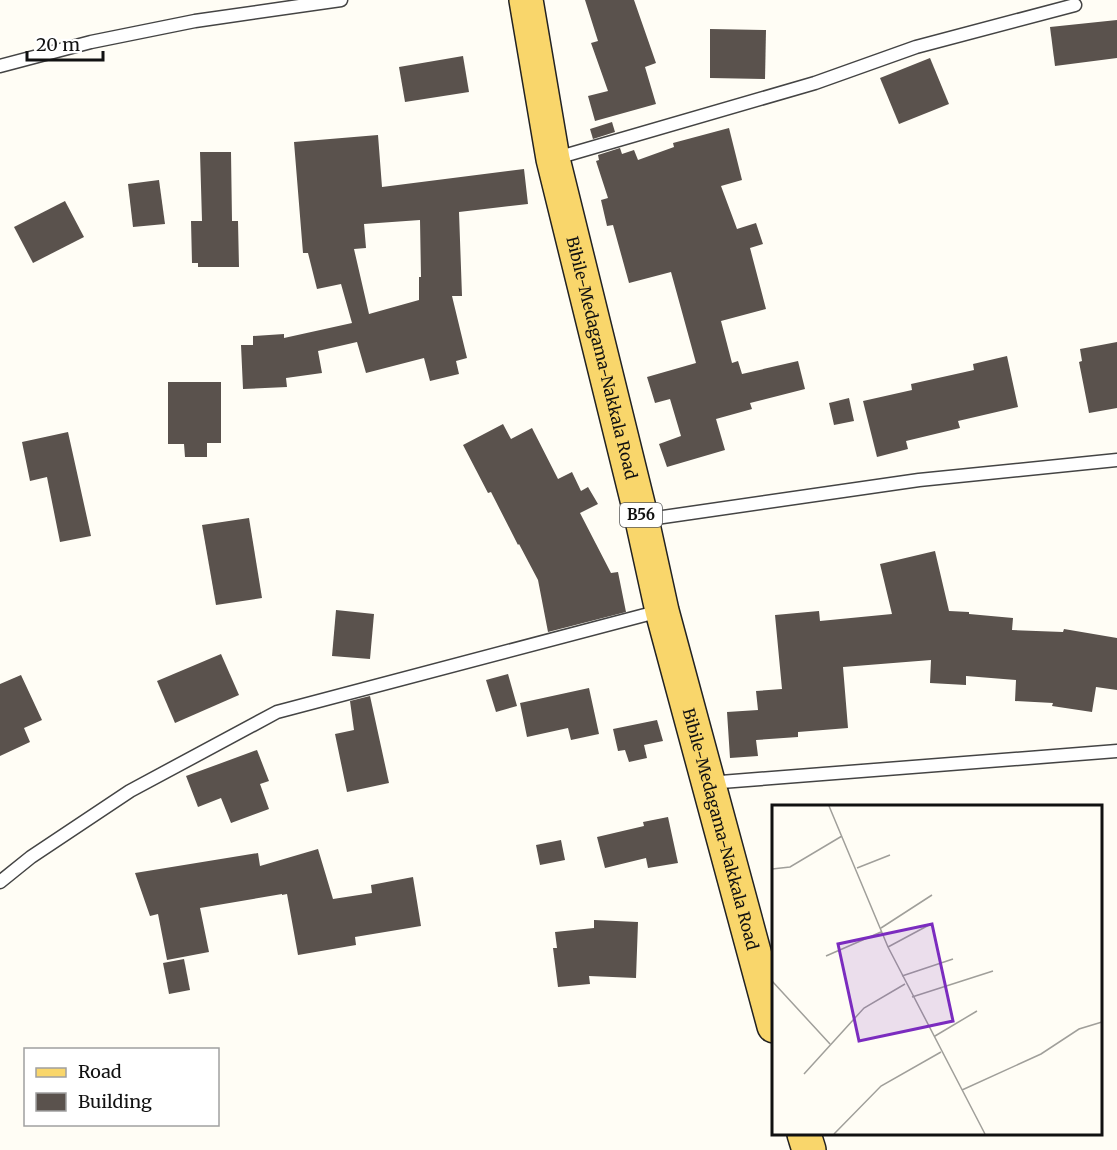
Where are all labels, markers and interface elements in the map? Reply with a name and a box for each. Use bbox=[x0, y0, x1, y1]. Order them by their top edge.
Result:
scale bar bbox=[27, 24, 104, 62]
text: 20 m bbox=[36, 33, 80, 56]
street label: Bibile-Medagama-Nakkala Road bbox=[562, 234, 642, 482]
road number: B56 bbox=[620, 503, 662, 527]
street label: Bibile-Medagama-Nakkala Road bbox=[679, 706, 763, 952]
inset map bbox=[772, 805, 1102, 1135]
legend bbox=[24, 1048, 219, 1126]
text: Road bbox=[78, 1060, 122, 1083]
text: Building bbox=[78, 1090, 152, 1113]

